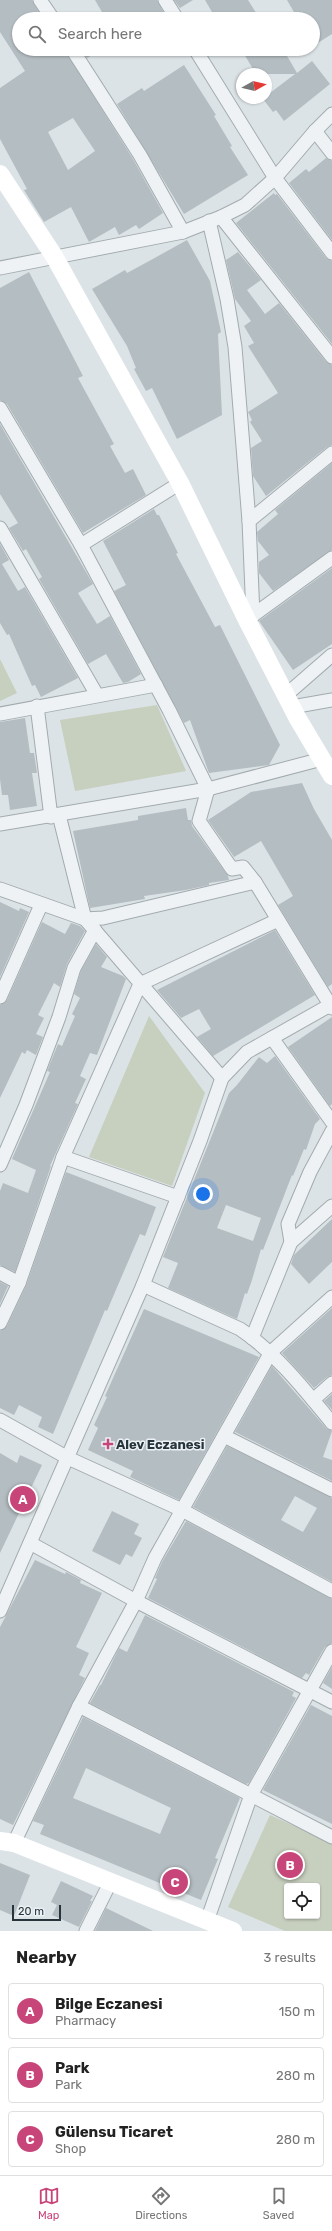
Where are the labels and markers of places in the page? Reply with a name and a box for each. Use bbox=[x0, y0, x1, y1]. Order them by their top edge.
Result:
place label: Alev Eczanesi bbox=[116, 1437, 204, 1452]
marker: Alev Eczanesi bbox=[103, 1439, 113, 1449]
pin: A bbox=[10, 1484, 36, 1514]
pin: B bbox=[277, 1850, 303, 1880]
pin: C bbox=[162, 1867, 188, 1897]

